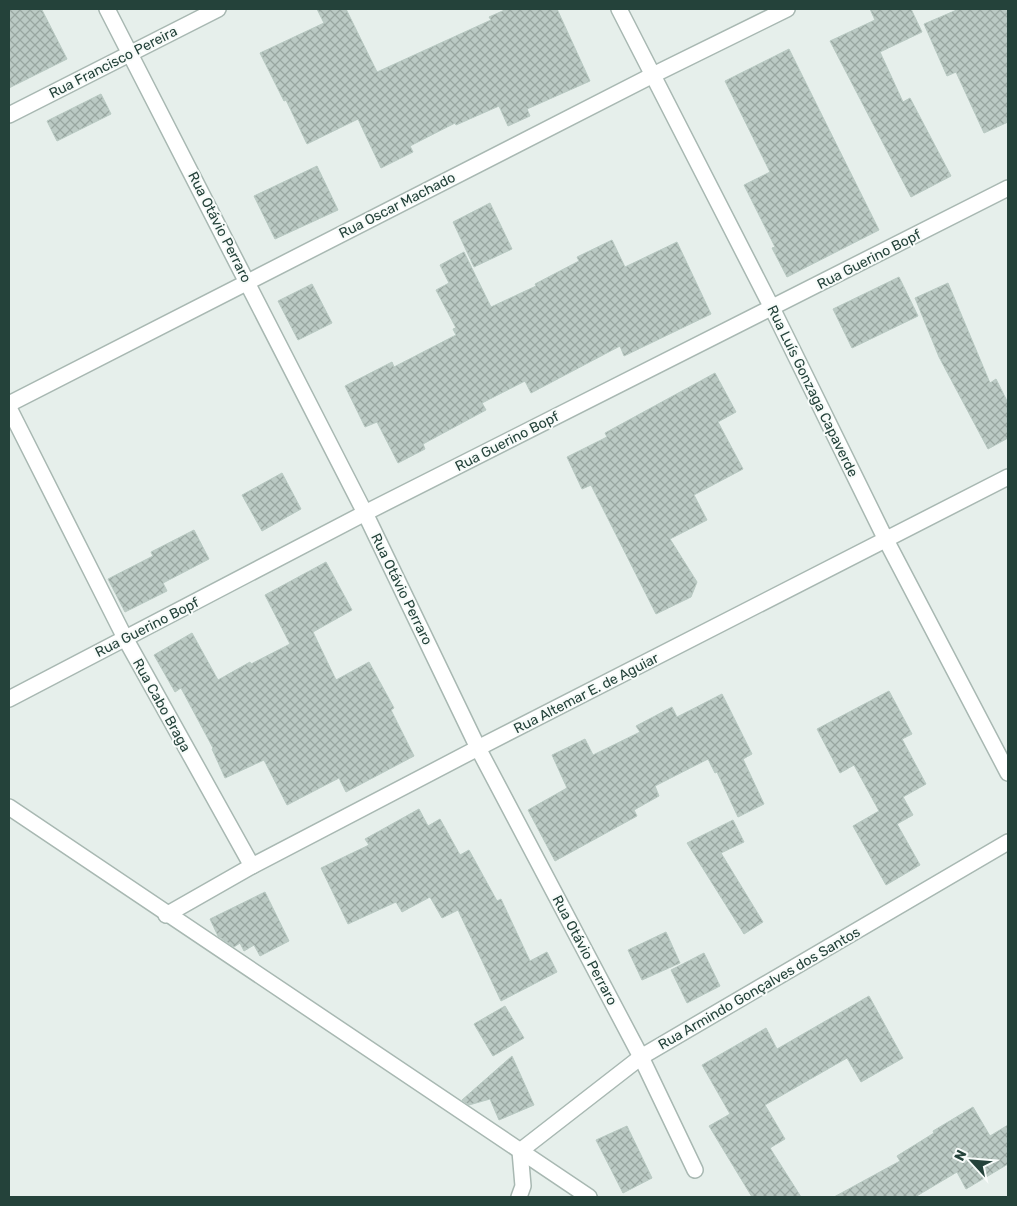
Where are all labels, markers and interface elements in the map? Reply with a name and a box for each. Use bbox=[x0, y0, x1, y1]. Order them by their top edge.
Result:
street label: Rua Francisco Pereira bbox=[46, 23, 180, 102]
street label: Rua Otávio Perraro bbox=[184, 169, 255, 285]
street label: Rua Oscar Machado bbox=[336, 169, 458, 242]
street label: Rua Guerino Bopf bbox=[814, 226, 925, 293]
street label: Rua Luís Gonzaga Capaverde bbox=[764, 303, 862, 480]
street label: Rua Guerino Bopf bbox=[452, 408, 563, 475]
street label: Rua Otávio Perraro bbox=[367, 531, 436, 648]
street label: Rua Guerino Bopf bbox=[92, 594, 203, 661]
street label: Rua Altemar E. de Aguiar bbox=[511, 649, 662, 737]
street label: Rua Cabo Braga bbox=[129, 656, 194, 755]
street label: Rua Otávio Perraro bbox=[548, 892, 621, 1008]
street label: Rua Armindo Gonçalves dos Santos bbox=[655, 923, 863, 1053]
north arrow bbox=[947, 1136, 997, 1186]
text: N bbox=[951, 1147, 971, 1164]

